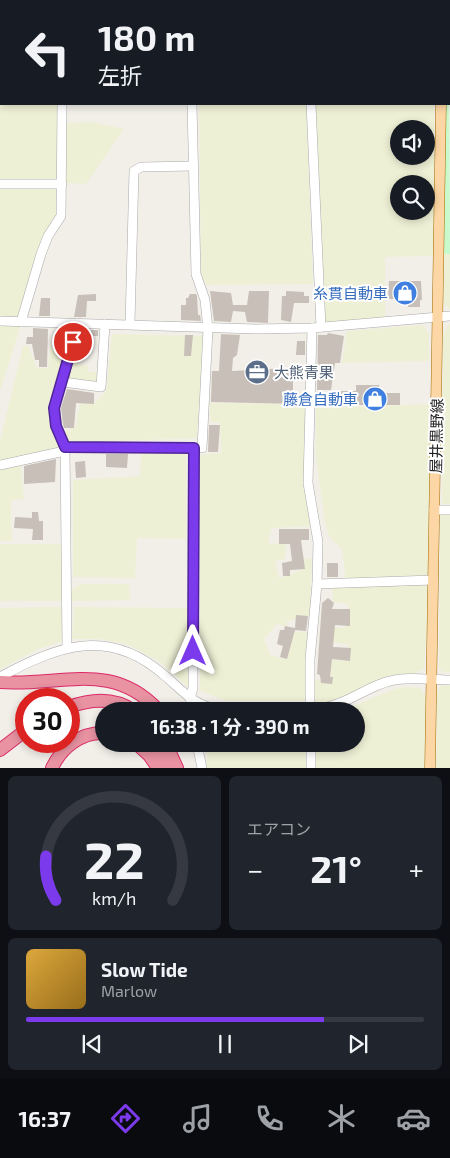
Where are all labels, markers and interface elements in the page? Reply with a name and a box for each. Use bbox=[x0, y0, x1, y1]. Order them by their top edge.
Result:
text: 180 m bbox=[98, 16, 195, 58]
icon: left bbox=[15, 20, 80, 85]
text: 左折 bbox=[98, 62, 142, 88]
map controls bbox=[390, 120, 435, 220]
button: sound bbox=[390, 120, 435, 165]
button: search bbox=[390, 175, 435, 220]
shop icon: 糸貫自動車 bbox=[392, 280, 418, 306]
place label: 糸貫自動車 bbox=[313, 284, 388, 302]
pin bbox=[52, 321, 94, 363]
icon: arrive bbox=[59, 328, 87, 356]
office icon: 大熊青果 bbox=[244, 359, 270, 385]
place label: 大熊青果 bbox=[274, 363, 334, 381]
shop icon: 藤倉自動車 bbox=[362, 386, 388, 412]
place label: 藤倉自動車 bbox=[283, 390, 358, 408]
street label: 屋井黒野線 bbox=[426, 398, 446, 474]
position arrow bbox=[166, 624, 218, 676]
speed limit sign: 30 bbox=[15, 688, 80, 753]
text: 16:38 · 1 分 · 390 m bbox=[151, 715, 310, 738]
text: エアコン bbox=[247, 819, 311, 838]
text: 22 bbox=[84, 827, 145, 889]
text: 21° bbox=[310, 845, 362, 891]
text: − bbox=[247, 852, 263, 886]
text: + bbox=[409, 852, 424, 886]
text: km/h bbox=[92, 887, 137, 909]
text: Slow Tide bbox=[101, 958, 188, 981]
text: Marlow bbox=[101, 981, 157, 1000]
icon: previous bbox=[78, 1030, 106, 1058]
icon: pause bbox=[211, 1030, 239, 1058]
icon: next bbox=[344, 1030, 372, 1058]
icon: directions bbox=[108, 1101, 143, 1136]
icon: music bbox=[180, 1101, 215, 1136]
icon: phone bbox=[252, 1101, 287, 1136]
icon: climate bbox=[324, 1101, 359, 1136]
icon: car bbox=[396, 1101, 431, 1136]
text: 16:37 bbox=[19, 1105, 71, 1131]

